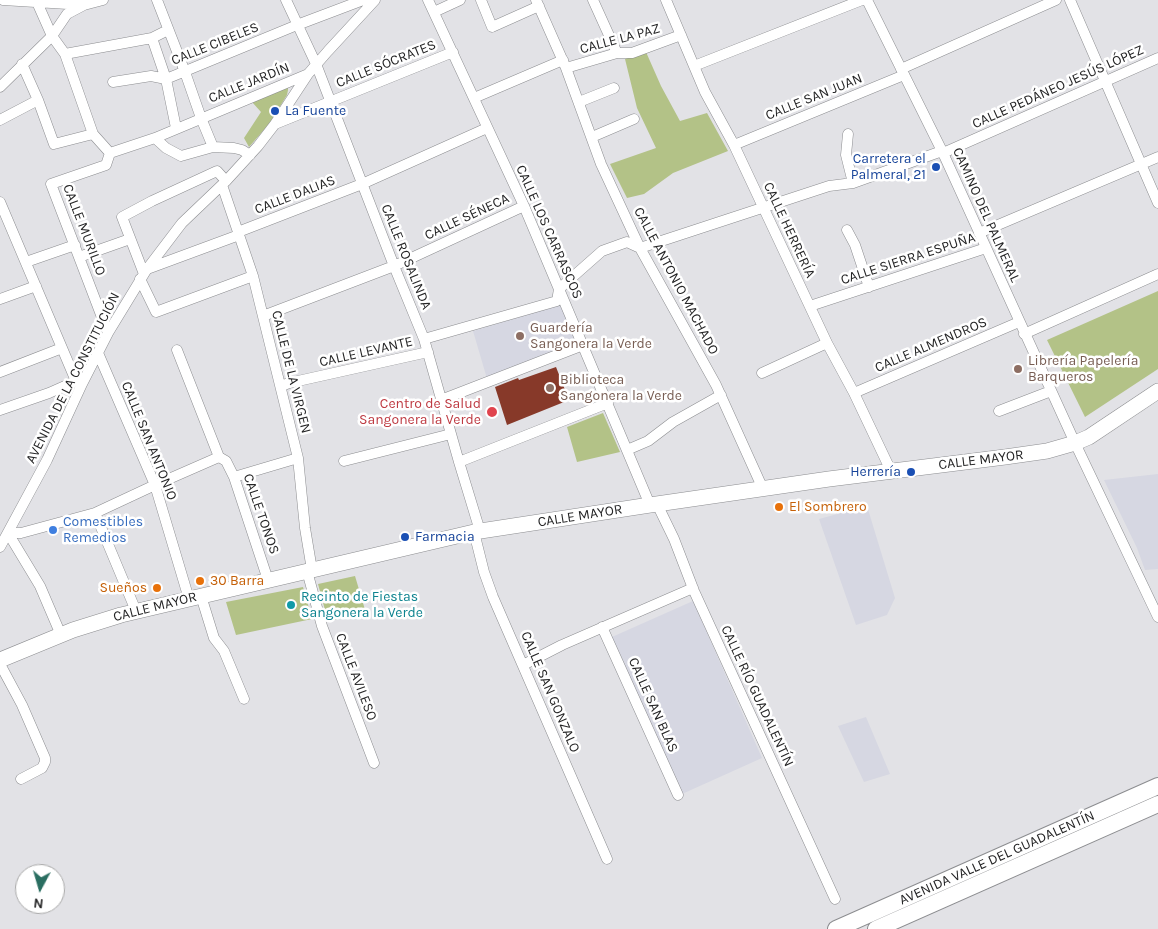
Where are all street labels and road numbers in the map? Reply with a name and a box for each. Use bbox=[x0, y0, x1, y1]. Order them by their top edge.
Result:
street label: CALLE CIBELES bbox=[169, 19, 261, 69]
street label: CALLE LA PAZ bbox=[578, 20, 662, 58]
street label: CALLE SÓCRATES bbox=[334, 36, 438, 92]
street label: CALLE PEDÁNEO JESÚS LÓPEZ bbox=[970, 41, 1146, 133]
street label: CALLE JARDÍN bbox=[206, 59, 292, 107]
street label: CALLE SAN JUAN bbox=[763, 70, 865, 124]
street label: CAMINO DEL PALMERAL bbox=[949, 145, 1023, 285]
street label: CALLE LOS CARRASCOS bbox=[512, 163, 586, 301]
street label: CALLE DALIAS bbox=[252, 172, 338, 218]
street label: CALLE HERRERÍA bbox=[759, 179, 819, 281]
street label: CALLE MURILLO bbox=[59, 182, 109, 278]
street label: CALLE SÉNECA bbox=[422, 190, 512, 244]
street label: CALLE ROSALINDA bbox=[377, 202, 435, 312]
street label: CALLE ANTONIO MACHADO bbox=[630, 204, 722, 358]
street label: CALLE SIERRA ESPUÑA bbox=[839, 229, 977, 289]
street label: AVENIDA DE LA CONSTITUCIÓN bbox=[22, 290, 124, 466]
street label: CALLE DE LA VIRGEN bbox=[268, 309, 314, 435]
street label: CALLE ALMENDROS bbox=[872, 314, 990, 376]
street label: CALLE LEVANTE bbox=[318, 333, 414, 371]
street label: CALLE SAN ANTONIO bbox=[118, 379, 180, 503]
street label: CALLE MAYOR bbox=[938, 446, 1024, 474]
street label: CALLE TONOS bbox=[239, 472, 283, 556]
street label: CALLE MAYOR bbox=[536, 501, 624, 531]
street label: CALLE MAYOR bbox=[111, 589, 199, 625]
street label: CALLE RÍO GUADALENTÍN bbox=[717, 623, 797, 769]
street label: CALLE SAN GONZALO bbox=[517, 629, 583, 755]
street label: CALLE AVILESO bbox=[332, 631, 380, 723]
street label: CALLE SAN BLAS bbox=[625, 655, 681, 755]
street label: AVENIDA VALLE DEL GUADALENTÍN bbox=[897, 807, 1097, 909]

